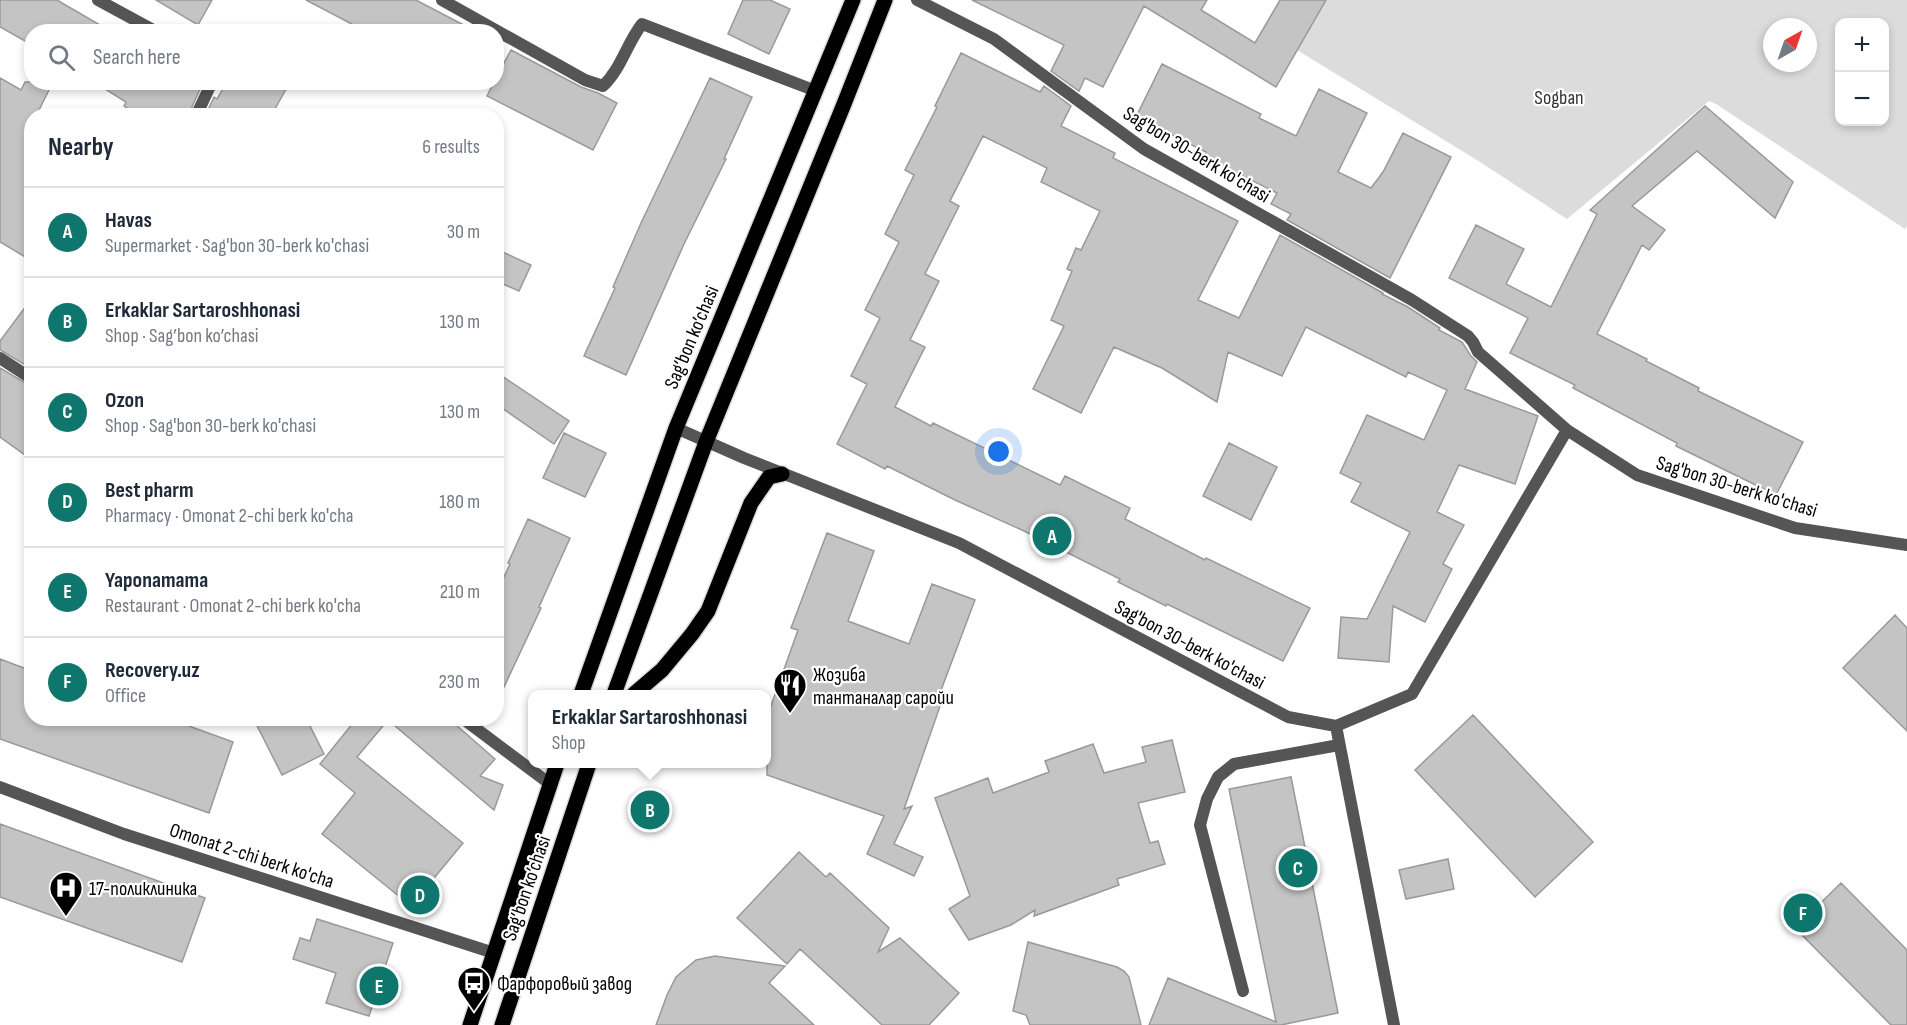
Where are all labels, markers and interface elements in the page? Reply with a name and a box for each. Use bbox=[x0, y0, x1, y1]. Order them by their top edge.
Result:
north arrow bbox=[1763, 18, 1817, 72]
map controls bbox=[1835, 18, 1889, 126]
button: + bbox=[1835, 18, 1889, 72]
search box bbox=[24, 24, 504, 90]
icon: search bbox=[45, 41, 78, 74]
text: Search here bbox=[93, 44, 180, 71]
button: − bbox=[1835, 72, 1889, 126]
park label: Sogban bbox=[1534, 86, 1584, 110]
street label: Sag'bon 30-berk ko'chasi bbox=[1119, 102, 1274, 208]
text: Nearby bbox=[48, 132, 114, 163]
text: 6 results bbox=[422, 135, 480, 159]
text: Havas bbox=[105, 207, 152, 234]
text: A bbox=[63, 220, 72, 244]
text: 30 m bbox=[447, 220, 480, 244]
text: Supermarket · Sag'bon 30-berk ko'chasi bbox=[105, 234, 369, 258]
street label: Sag’bon ko’chasi bbox=[659, 282, 724, 392]
text: Erkaklar Sartaroshhonasi bbox=[105, 297, 300, 324]
text: B bbox=[63, 310, 72, 334]
text: 130 m bbox=[440, 310, 480, 334]
text: Shop · Sag’bon ko’chasi bbox=[105, 324, 259, 348]
text: Ozon bbox=[105, 387, 144, 414]
text: C bbox=[62, 400, 73, 424]
text: 130 m bbox=[440, 400, 480, 424]
text: Shop · Sag'bon 30-berk ko'chasi bbox=[105, 414, 316, 438]
your location bbox=[984, 437, 1013, 466]
street label: Sag'bon 30-berk ko'chasi bbox=[1653, 451, 1820, 523]
text: Best pharm bbox=[105, 477, 194, 504]
text: D bbox=[62, 490, 73, 514]
text: 180 m bbox=[439, 490, 480, 514]
text: Pharmacy · Omonat 2-chi berk ko'cha bbox=[105, 504, 353, 528]
pin: A bbox=[1032, 514, 1072, 558]
text: Yaponamama bbox=[105, 567, 208, 594]
text: E bbox=[63, 580, 72, 604]
text: 210 m bbox=[440, 580, 480, 604]
text: Restaurant · Omonat 2-chi berk ko'cha bbox=[105, 594, 361, 618]
street label: Sag'bon 30-berk ko'chasi bbox=[1110, 595, 1269, 695]
text: Recovery.uz bbox=[105, 657, 200, 684]
place label: Жозиба тантаналар саройи bbox=[813, 663, 954, 710]
restaurant icon: Жозиба тантаналар саройи bbox=[772, 667, 808, 714]
text: F bbox=[63, 670, 72, 694]
text: 230 m bbox=[438, 670, 480, 694]
text: Office bbox=[105, 684, 146, 708]
popup bbox=[528, 690, 771, 768]
text: Erkaklar Sartaroshhonasi bbox=[552, 704, 747, 731]
text: Shop bbox=[552, 731, 586, 755]
pin: B bbox=[630, 788, 670, 832]
street label: Omonat 2-chi berk ko'cha bbox=[166, 818, 337, 894]
street label: Sag’bon ko’chasi bbox=[498, 833, 556, 944]
pin: C bbox=[1278, 846, 1318, 890]
hospital icon: 17-поликлиника bbox=[48, 870, 84, 917]
pin: D bbox=[400, 872, 440, 918]
place label: 17-поликлиника bbox=[89, 877, 197, 901]
pin: F bbox=[1784, 890, 1822, 936]
pin: E bbox=[360, 964, 398, 1008]
bus stop icon: Фарфоровый завод bbox=[456, 965, 492, 1012]
place label: Фарфоровый завод bbox=[497, 972, 632, 996]

